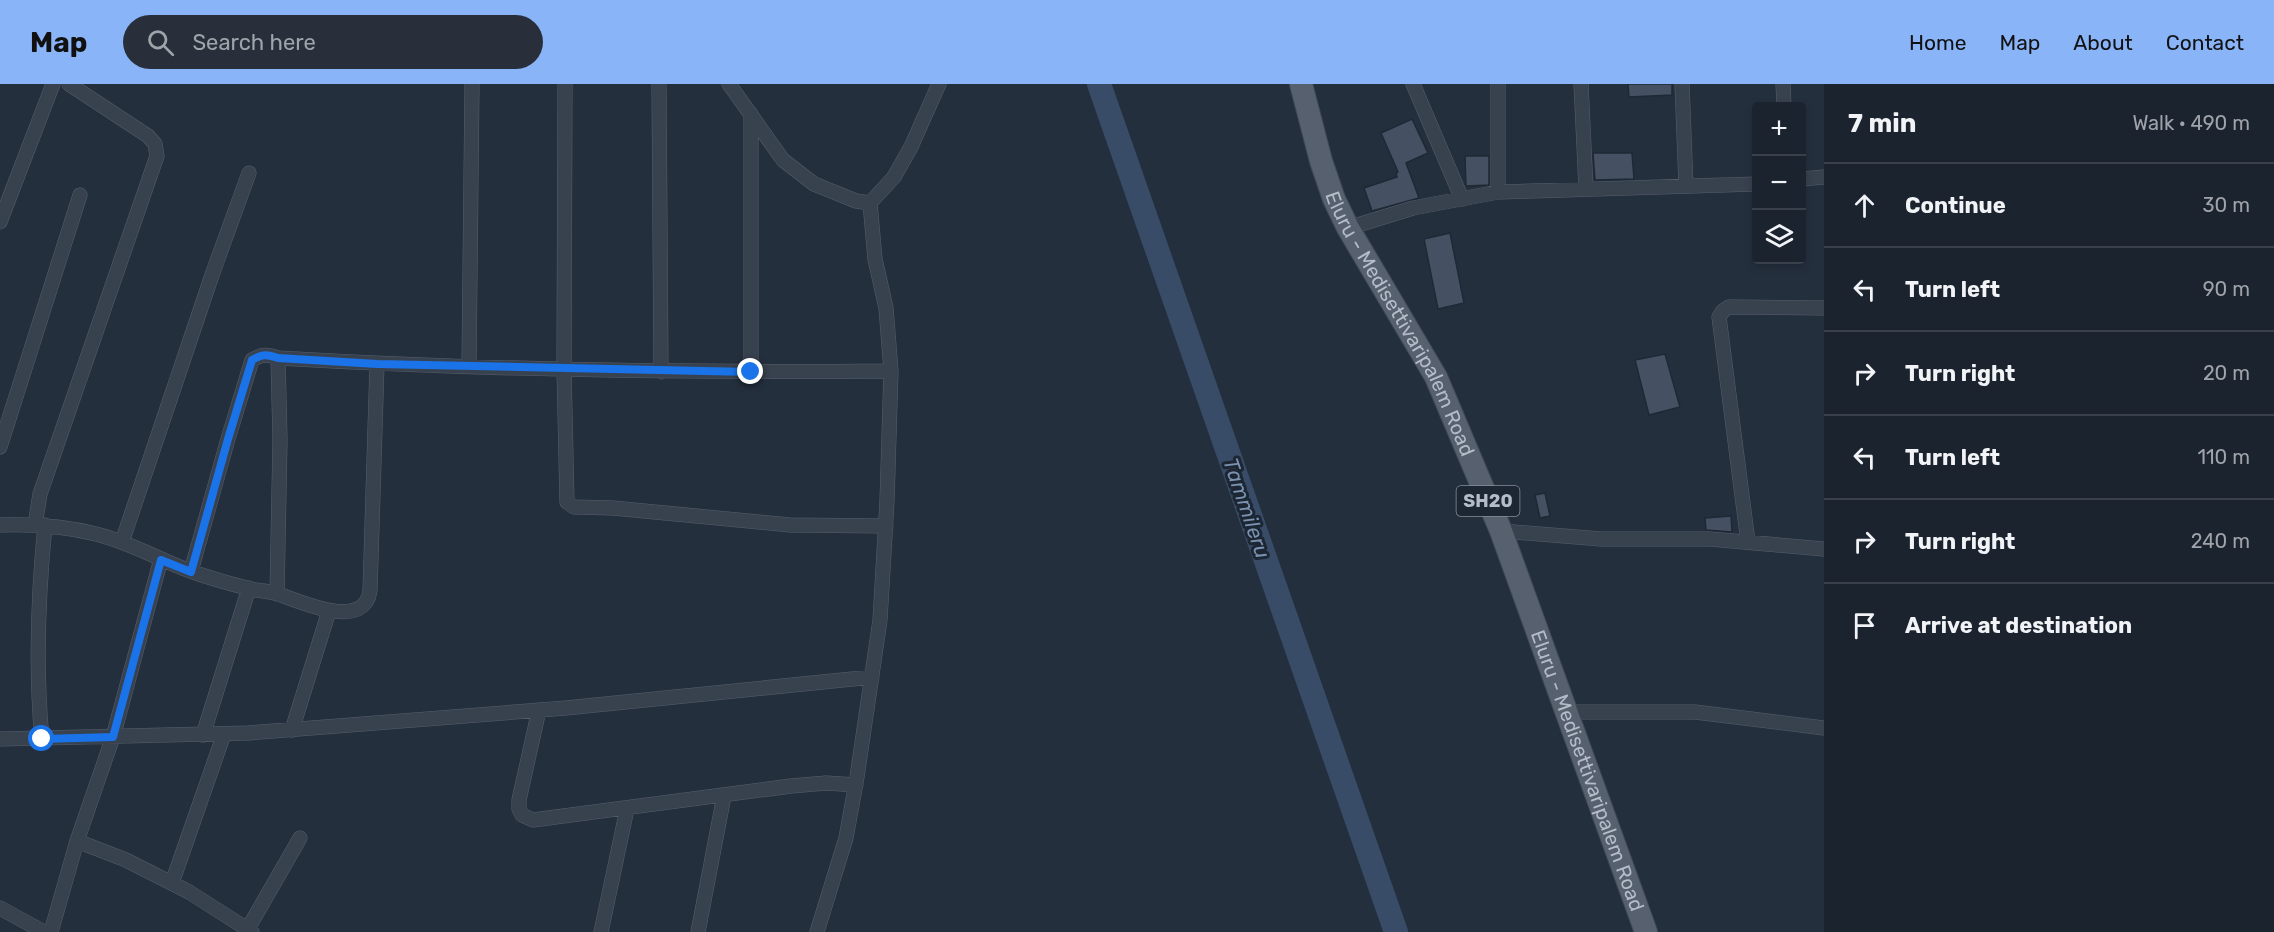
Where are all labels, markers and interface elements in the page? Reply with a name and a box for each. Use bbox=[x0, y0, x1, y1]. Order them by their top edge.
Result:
search box bbox=[123, 15, 543, 69]
text: Map bbox=[30, 26, 87, 59]
icon: search bbox=[144, 26, 177, 59]
text: Search here bbox=[192, 29, 316, 56]
text: Home bbox=[1909, 30, 1966, 55]
text: Map bbox=[1999, 30, 2040, 55]
text: About bbox=[2073, 30, 2133, 55]
text: Contact bbox=[2166, 30, 2244, 55]
map controls bbox=[1752, 102, 1806, 264]
button: + bbox=[1752, 102, 1806, 156]
text: 7 min bbox=[1848, 108, 1916, 139]
text: Walk · 490 m bbox=[2132, 111, 2250, 135]
button: − bbox=[1752, 156, 1806, 210]
street label: Eluru - Medisettivaripalem Road bbox=[1320, 188, 1480, 460]
icon: ahead bbox=[1848, 189, 1881, 222]
text: Continue bbox=[1905, 192, 2006, 219]
text: 30 m bbox=[2203, 193, 2250, 217]
button: layers bbox=[1752, 210, 1806, 264]
icon: left bbox=[1848, 273, 1881, 306]
text: Turn left bbox=[1905, 276, 2000, 303]
text: 90 m bbox=[2203, 277, 2250, 301]
icon: right bbox=[1848, 357, 1881, 390]
route end bbox=[737, 358, 763, 384]
text: Turn right bbox=[1905, 360, 2015, 387]
text: 20 m bbox=[2203, 361, 2250, 385]
icon: left bbox=[1848, 441, 1881, 474]
text: Turn left bbox=[1905, 444, 2000, 471]
text: 110 m bbox=[2198, 445, 2250, 469]
water label: Tammileru bbox=[1218, 455, 1276, 562]
road number: SH20 bbox=[1456, 486, 1520, 516]
icon: right bbox=[1848, 525, 1881, 558]
text: Turn right bbox=[1905, 528, 2015, 555]
text: 240 m bbox=[2191, 529, 2250, 553]
icon: arrive bbox=[1848, 609, 1881, 642]
text: Arrive at destination bbox=[1905, 612, 2132, 639]
street label: Eluru - Medisettivaripalem Road bbox=[1526, 627, 1649, 915]
route start bbox=[28, 725, 54, 751]

